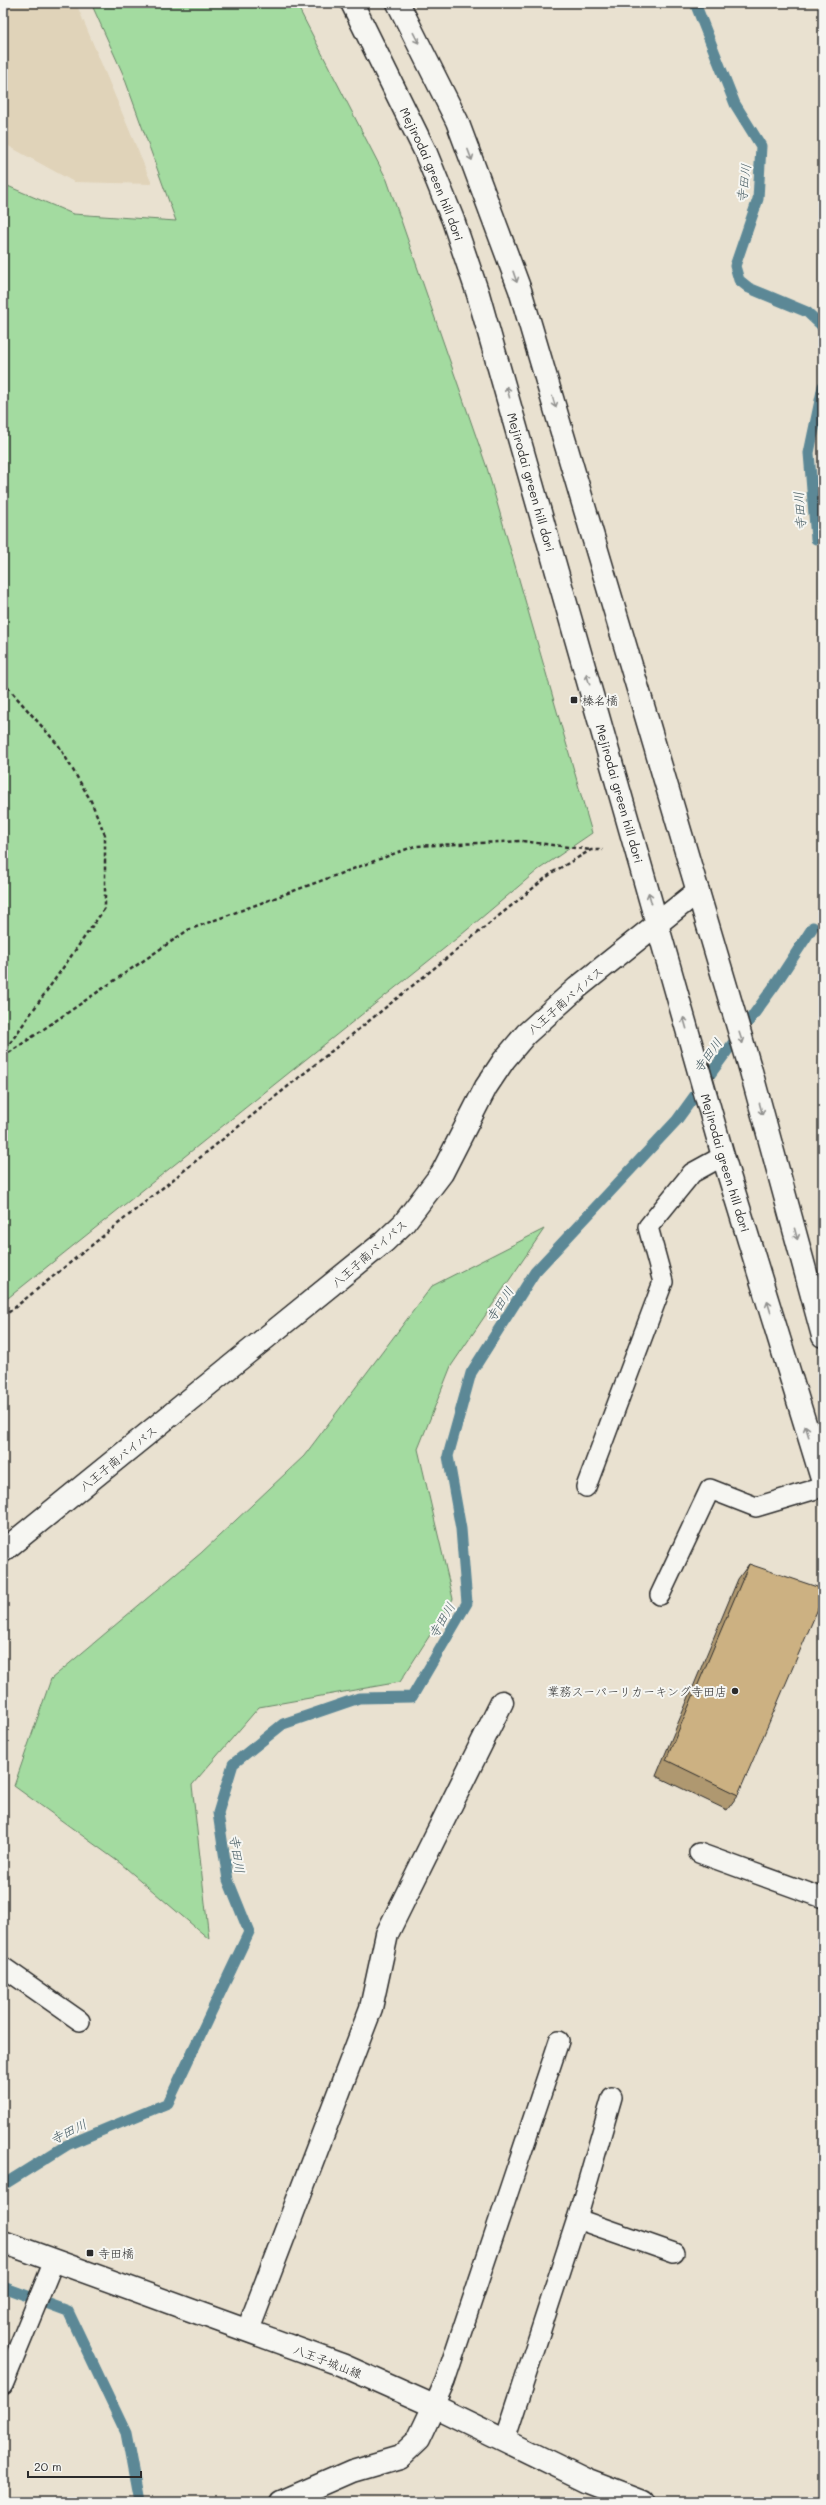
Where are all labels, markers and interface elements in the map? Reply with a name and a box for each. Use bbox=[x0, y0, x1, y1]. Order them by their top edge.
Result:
one-way arrow bbox=[412, 31, 420, 43]
street label: Mejirodai green hill dori bbox=[397, 105, 467, 243]
one-way arrow bbox=[467, 149, 475, 161]
water label: 寺田川 bbox=[732, 163, 754, 203]
one-way arrow bbox=[512, 271, 520, 283]
one-way arrow bbox=[503, 386, 511, 399]
one-way arrow bbox=[551, 395, 558, 408]
street label: Mejirodai green hill dori bbox=[504, 411, 559, 553]
water label: 寺田川 bbox=[789, 491, 809, 531]
one-way arrow bbox=[584, 673, 591, 686]
place label: 榛名橋 bbox=[582, 692, 618, 708]
marker: 榛名橋 bbox=[569, 695, 579, 705]
street label: Mejirodai green hill dori bbox=[593, 722, 647, 865]
one-way arrow bbox=[646, 892, 653, 905]
street label: 八王子南バイパス bbox=[524, 963, 606, 1037]
one-way arrow bbox=[681, 1017, 688, 1030]
one-way arrow bbox=[738, 1032, 745, 1045]
water label: 寺田川 bbox=[689, 1034, 725, 1076]
street label: Mejirodai green hill dori bbox=[698, 1092, 754, 1234]
one-way arrow bbox=[758, 1102, 766, 1115]
street label: 八王子南バイパス bbox=[328, 1216, 410, 1290]
one-way arrow bbox=[792, 1228, 800, 1241]
water label: 寺田川 bbox=[481, 1283, 517, 1325]
one-way arrow bbox=[765, 1301, 772, 1314]
street label: 八王子南バイパス bbox=[76, 1422, 160, 1494]
one-way arrow bbox=[803, 1425, 810, 1438]
water label: 寺田川 bbox=[424, 1599, 458, 1641]
place label: 業務スーパーリカーキング寺田店 bbox=[547, 1683, 727, 1699]
marker: 業務スーパーリカーキング寺田店 bbox=[730, 1686, 740, 1696]
water label: 寺田川 bbox=[227, 1833, 249, 1875]
water label: 寺田川 bbox=[47, 2115, 89, 2147]
place label: 寺田橋 bbox=[98, 2245, 134, 2261]
marker: 寺田橋 bbox=[85, 2248, 95, 2258]
street label: 八王子城山線 bbox=[292, 2341, 364, 2381]
scale bar bbox=[28, 2453, 141, 2479]
text: 20 m bbox=[34, 2458, 62, 2474]

